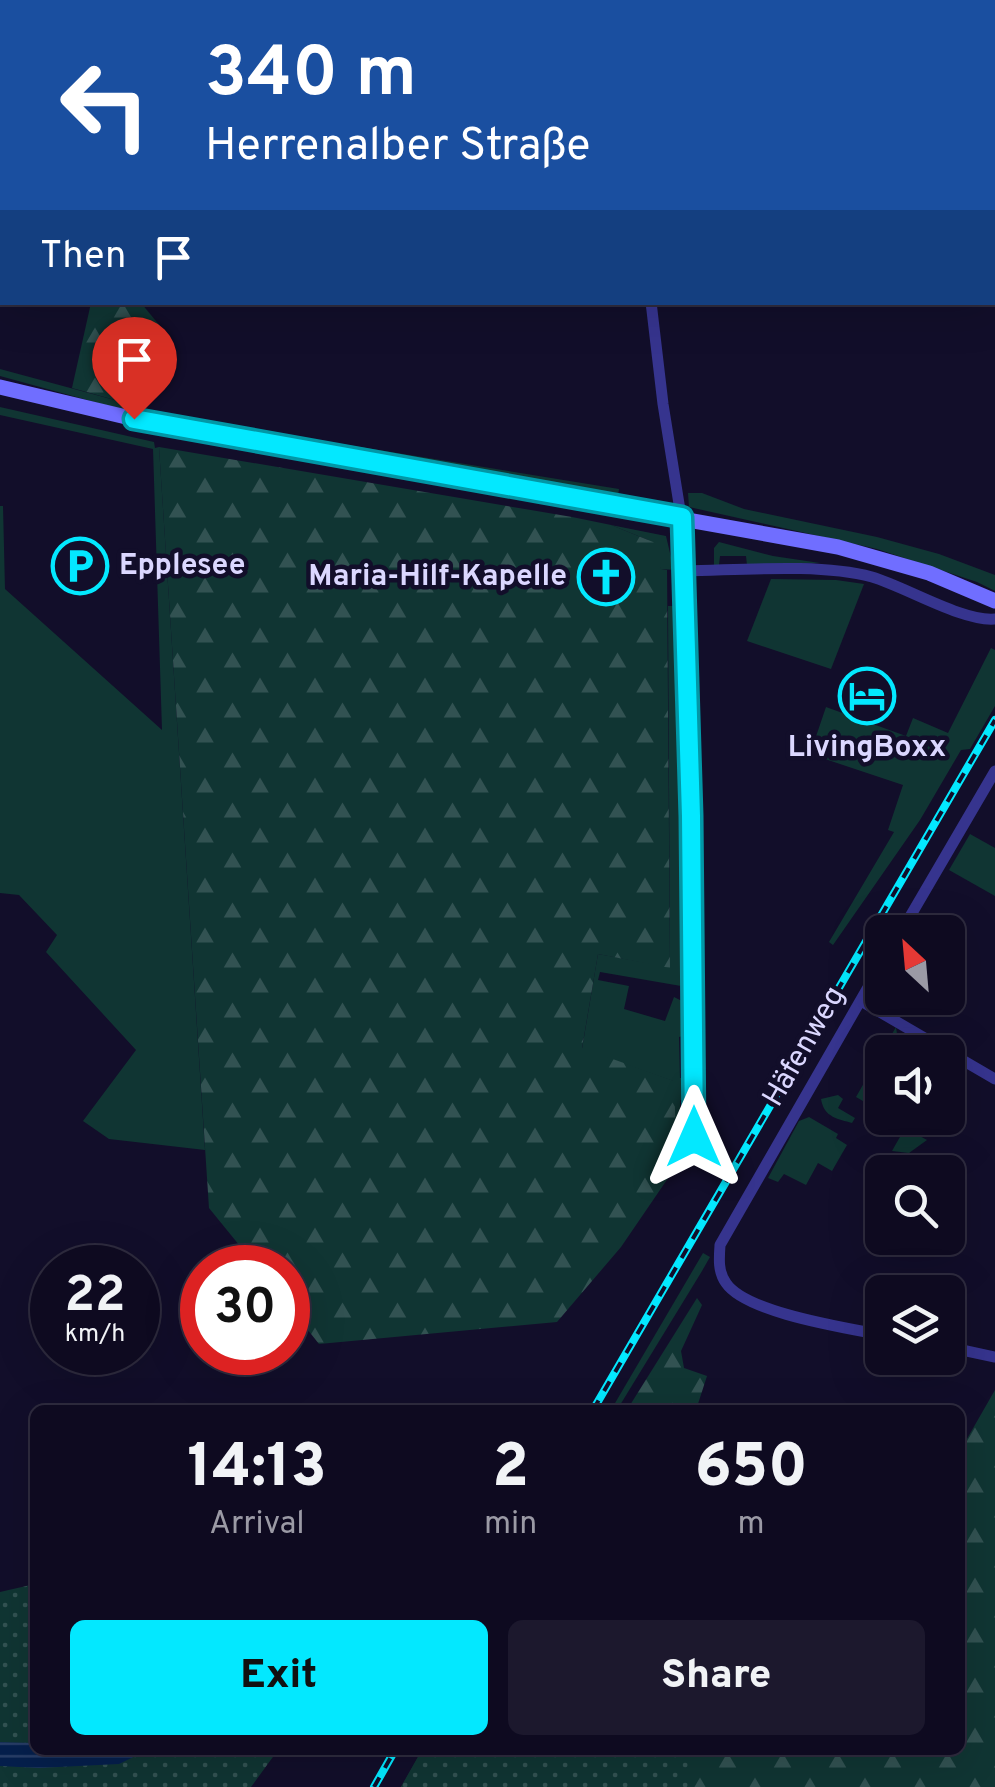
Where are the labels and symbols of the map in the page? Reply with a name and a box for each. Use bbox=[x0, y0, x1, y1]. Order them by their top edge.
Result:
pin bbox=[92, 317, 177, 420]
parking icon: Epplesee bbox=[50, 536, 110, 596]
church icon: Maria-Hilf-Kapelle bbox=[576, 547, 636, 607]
place label: Epplesee bbox=[119, 548, 246, 585]
place label: Maria-Hilf-Kapelle bbox=[308, 559, 567, 596]
hotel icon: LivingBoxx bbox=[837, 666, 897, 726]
place label: LivingBoxx bbox=[788, 730, 946, 767]
north arrow bbox=[865, 915, 965, 1015]
street label: Häfenweg bbox=[756, 980, 854, 1114]
position arrow bbox=[642, 1085, 746, 1189]
speed limit sign: 30 bbox=[180, 1245, 310, 1375]

